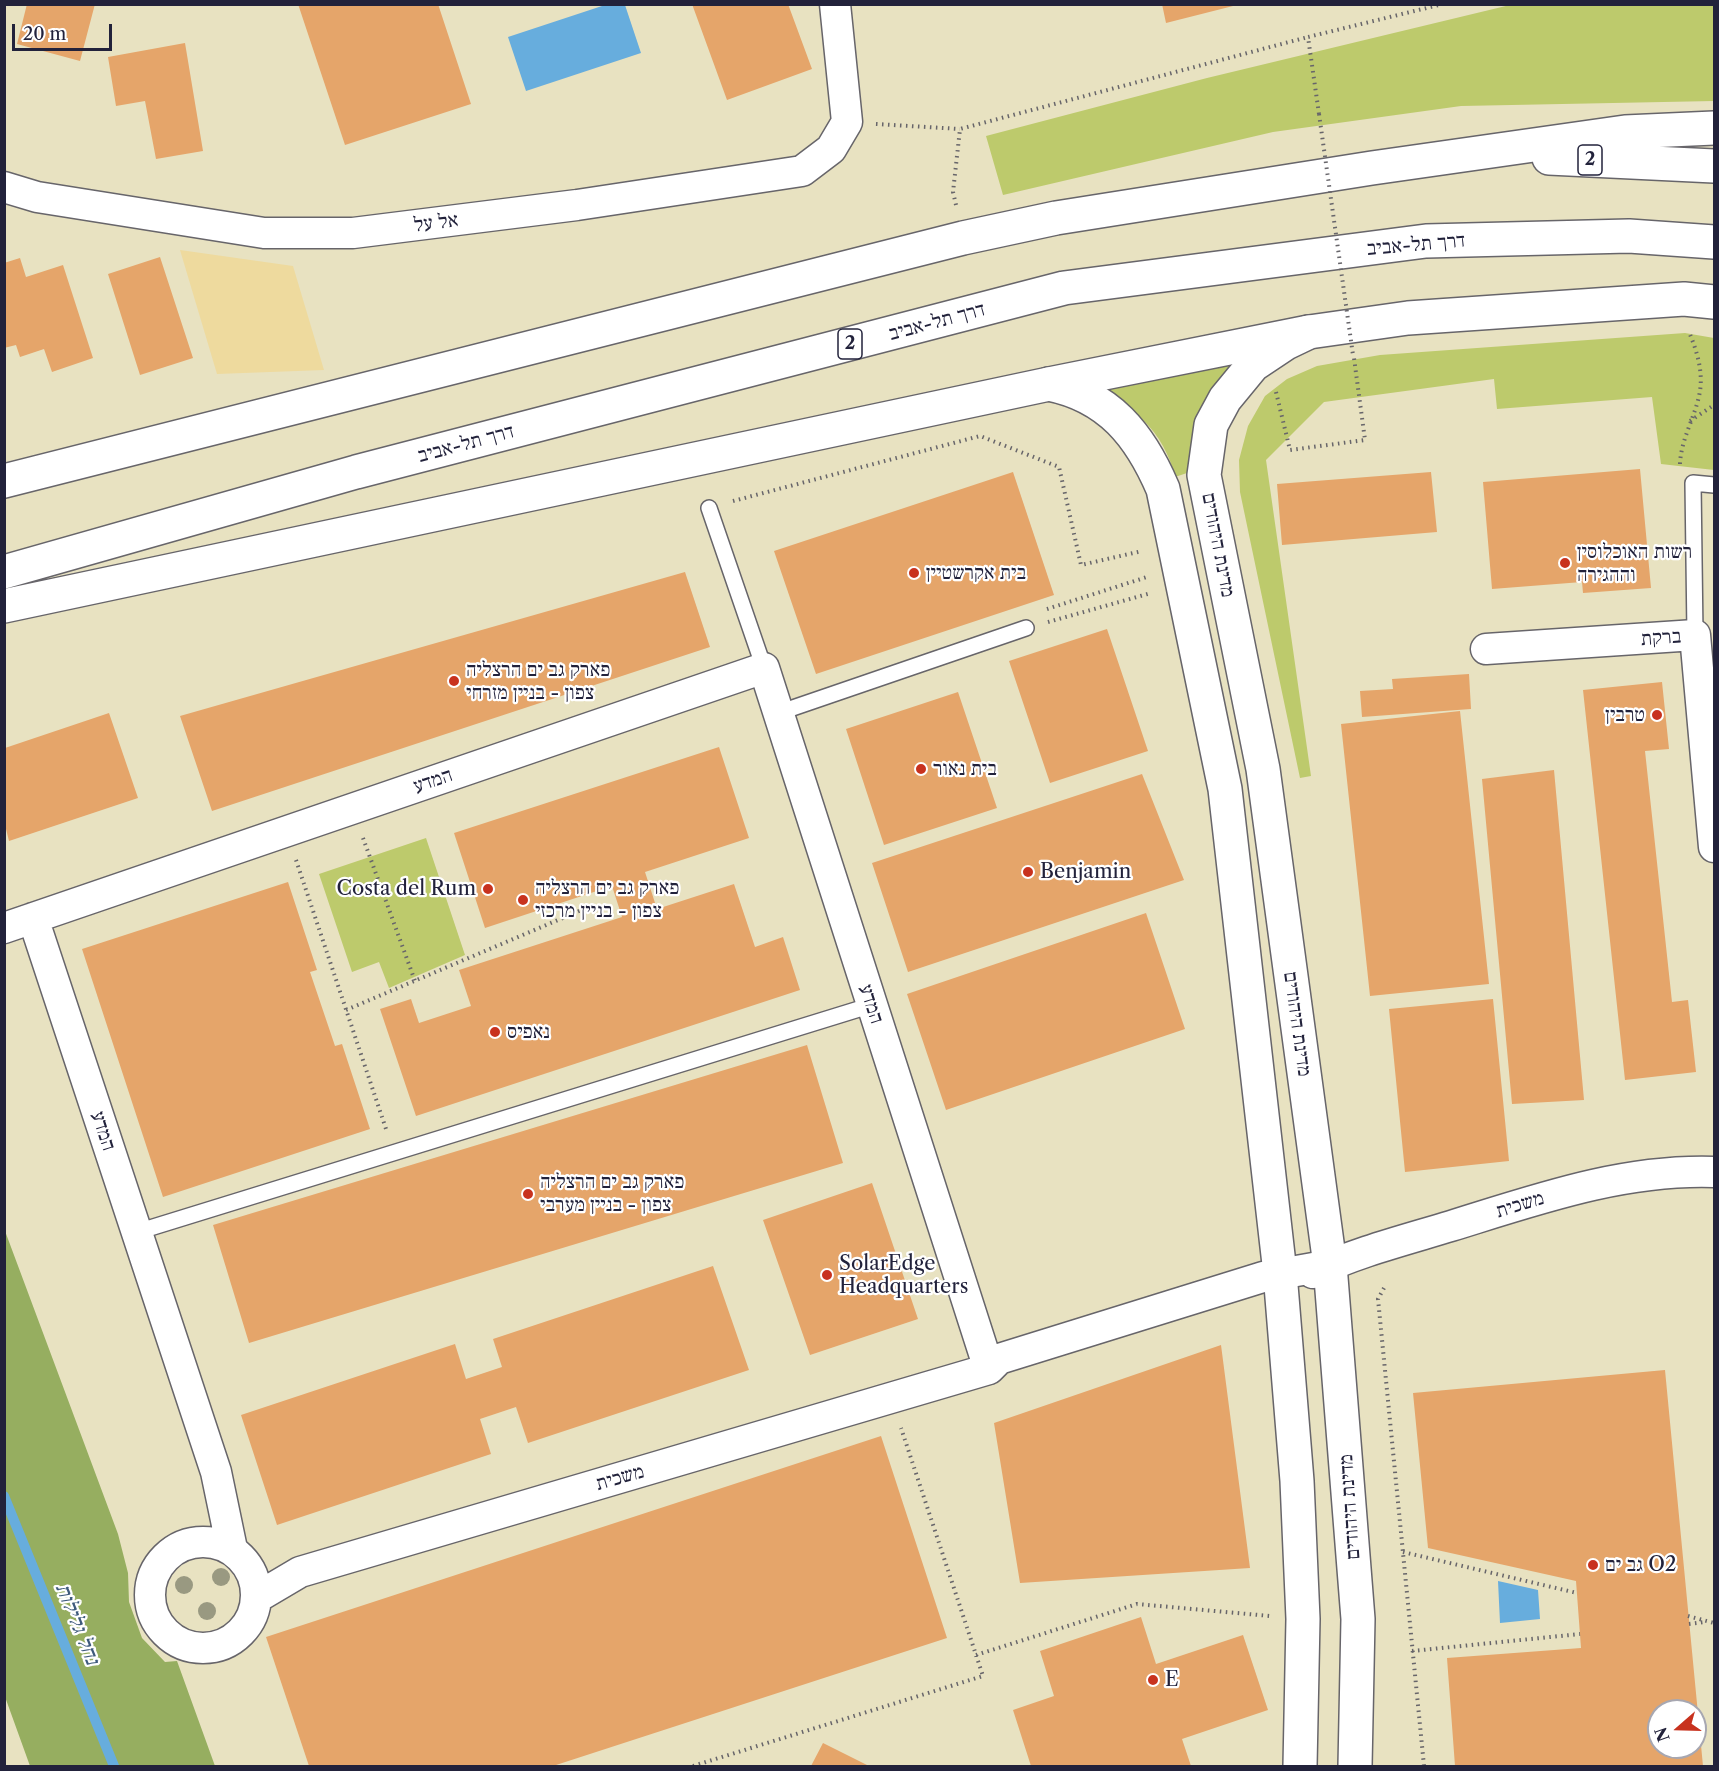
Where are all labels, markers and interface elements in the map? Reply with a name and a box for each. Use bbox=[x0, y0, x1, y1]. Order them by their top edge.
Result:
scale bar bbox=[15, 12, 116, 50]
text: 20 m bbox=[23, 23, 66, 45]
road number: 2 bbox=[1578, 145, 1602, 175]
street label: אל על bbox=[412, 208, 460, 238]
street label: דרך תל-אביב bbox=[1366, 229, 1466, 261]
street label: דרך תל-אביב bbox=[886, 298, 988, 346]
road number: 2 bbox=[838, 329, 862, 359]
street label: דרך תל-אביב bbox=[415, 420, 517, 468]
street label: מדינת היהודים bbox=[1196, 491, 1240, 599]
place label: רשות האוכלוסין וההגירה bbox=[1577, 540, 1692, 587]
marker: רשות האוכלוסין וההגירה bbox=[1558, 556, 1572, 570]
place label: בית אקרשטיין bbox=[926, 561, 1026, 585]
marker: בית אקרשטיין bbox=[907, 566, 921, 580]
street label: ברקת bbox=[1640, 625, 1682, 651]
place label: פארק גב ים הרצליה צפון - בניין מזרחי bbox=[466, 658, 610, 705]
marker: פארק גב ים הרצליה צפון - בניין מזרחי bbox=[447, 674, 461, 688]
place label: טרבין bbox=[1605, 703, 1645, 727]
marker: טרבין bbox=[1650, 708, 1664, 722]
place label: בית נאור bbox=[933, 757, 997, 781]
marker: בית נאור bbox=[914, 762, 928, 776]
street label: המדע bbox=[410, 763, 456, 799]
place label: Benjamin bbox=[1040, 860, 1131, 884]
marker: Benjamin bbox=[1021, 865, 1035, 879]
place label: פארק גב ים הרצליה צפון - בניין מרכזי bbox=[535, 876, 679, 923]
place label: Costa del Rum bbox=[337, 877, 476, 901]
marker: Costa del Rum bbox=[481, 882, 495, 896]
marker: פארק גב ים הרצליה צפון - בניין מרכזי bbox=[516, 893, 530, 907]
street label: מדינת היהודים bbox=[1278, 970, 1316, 1078]
street label: המדע bbox=[853, 981, 889, 1027]
place label: נאפיס bbox=[507, 1020, 550, 1044]
marker: נאפיס bbox=[488, 1025, 502, 1039]
street label: המדע bbox=[85, 1108, 121, 1154]
place label: פארק גב ים הרצליה צפון - בניין מערבי bbox=[540, 1170, 684, 1217]
street label: משכית bbox=[1493, 1186, 1547, 1224]
marker: פארק גב ים הרצליה צפון - בניין מערבי bbox=[521, 1187, 535, 1201]
place label: SolarEdge Headquarters bbox=[839, 1252, 968, 1299]
marker: SolarEdge Headquarters bbox=[820, 1268, 834, 1282]
street label: מדינת היהודים bbox=[1334, 1453, 1366, 1561]
street label: משכית bbox=[593, 1460, 647, 1496]
place label: גב ים O2 bbox=[1605, 1553, 1676, 1577]
marker: גב ים O2 bbox=[1586, 1558, 1600, 1572]
water label: נחל גלילות bbox=[49, 1580, 105, 1668]
place label: E bbox=[1165, 1668, 1179, 1692]
marker: E bbox=[1146, 1673, 1160, 1687]
north arrow bbox=[1647, 1699, 1707, 1759]
text: N bbox=[1650, 1725, 1674, 1744]

